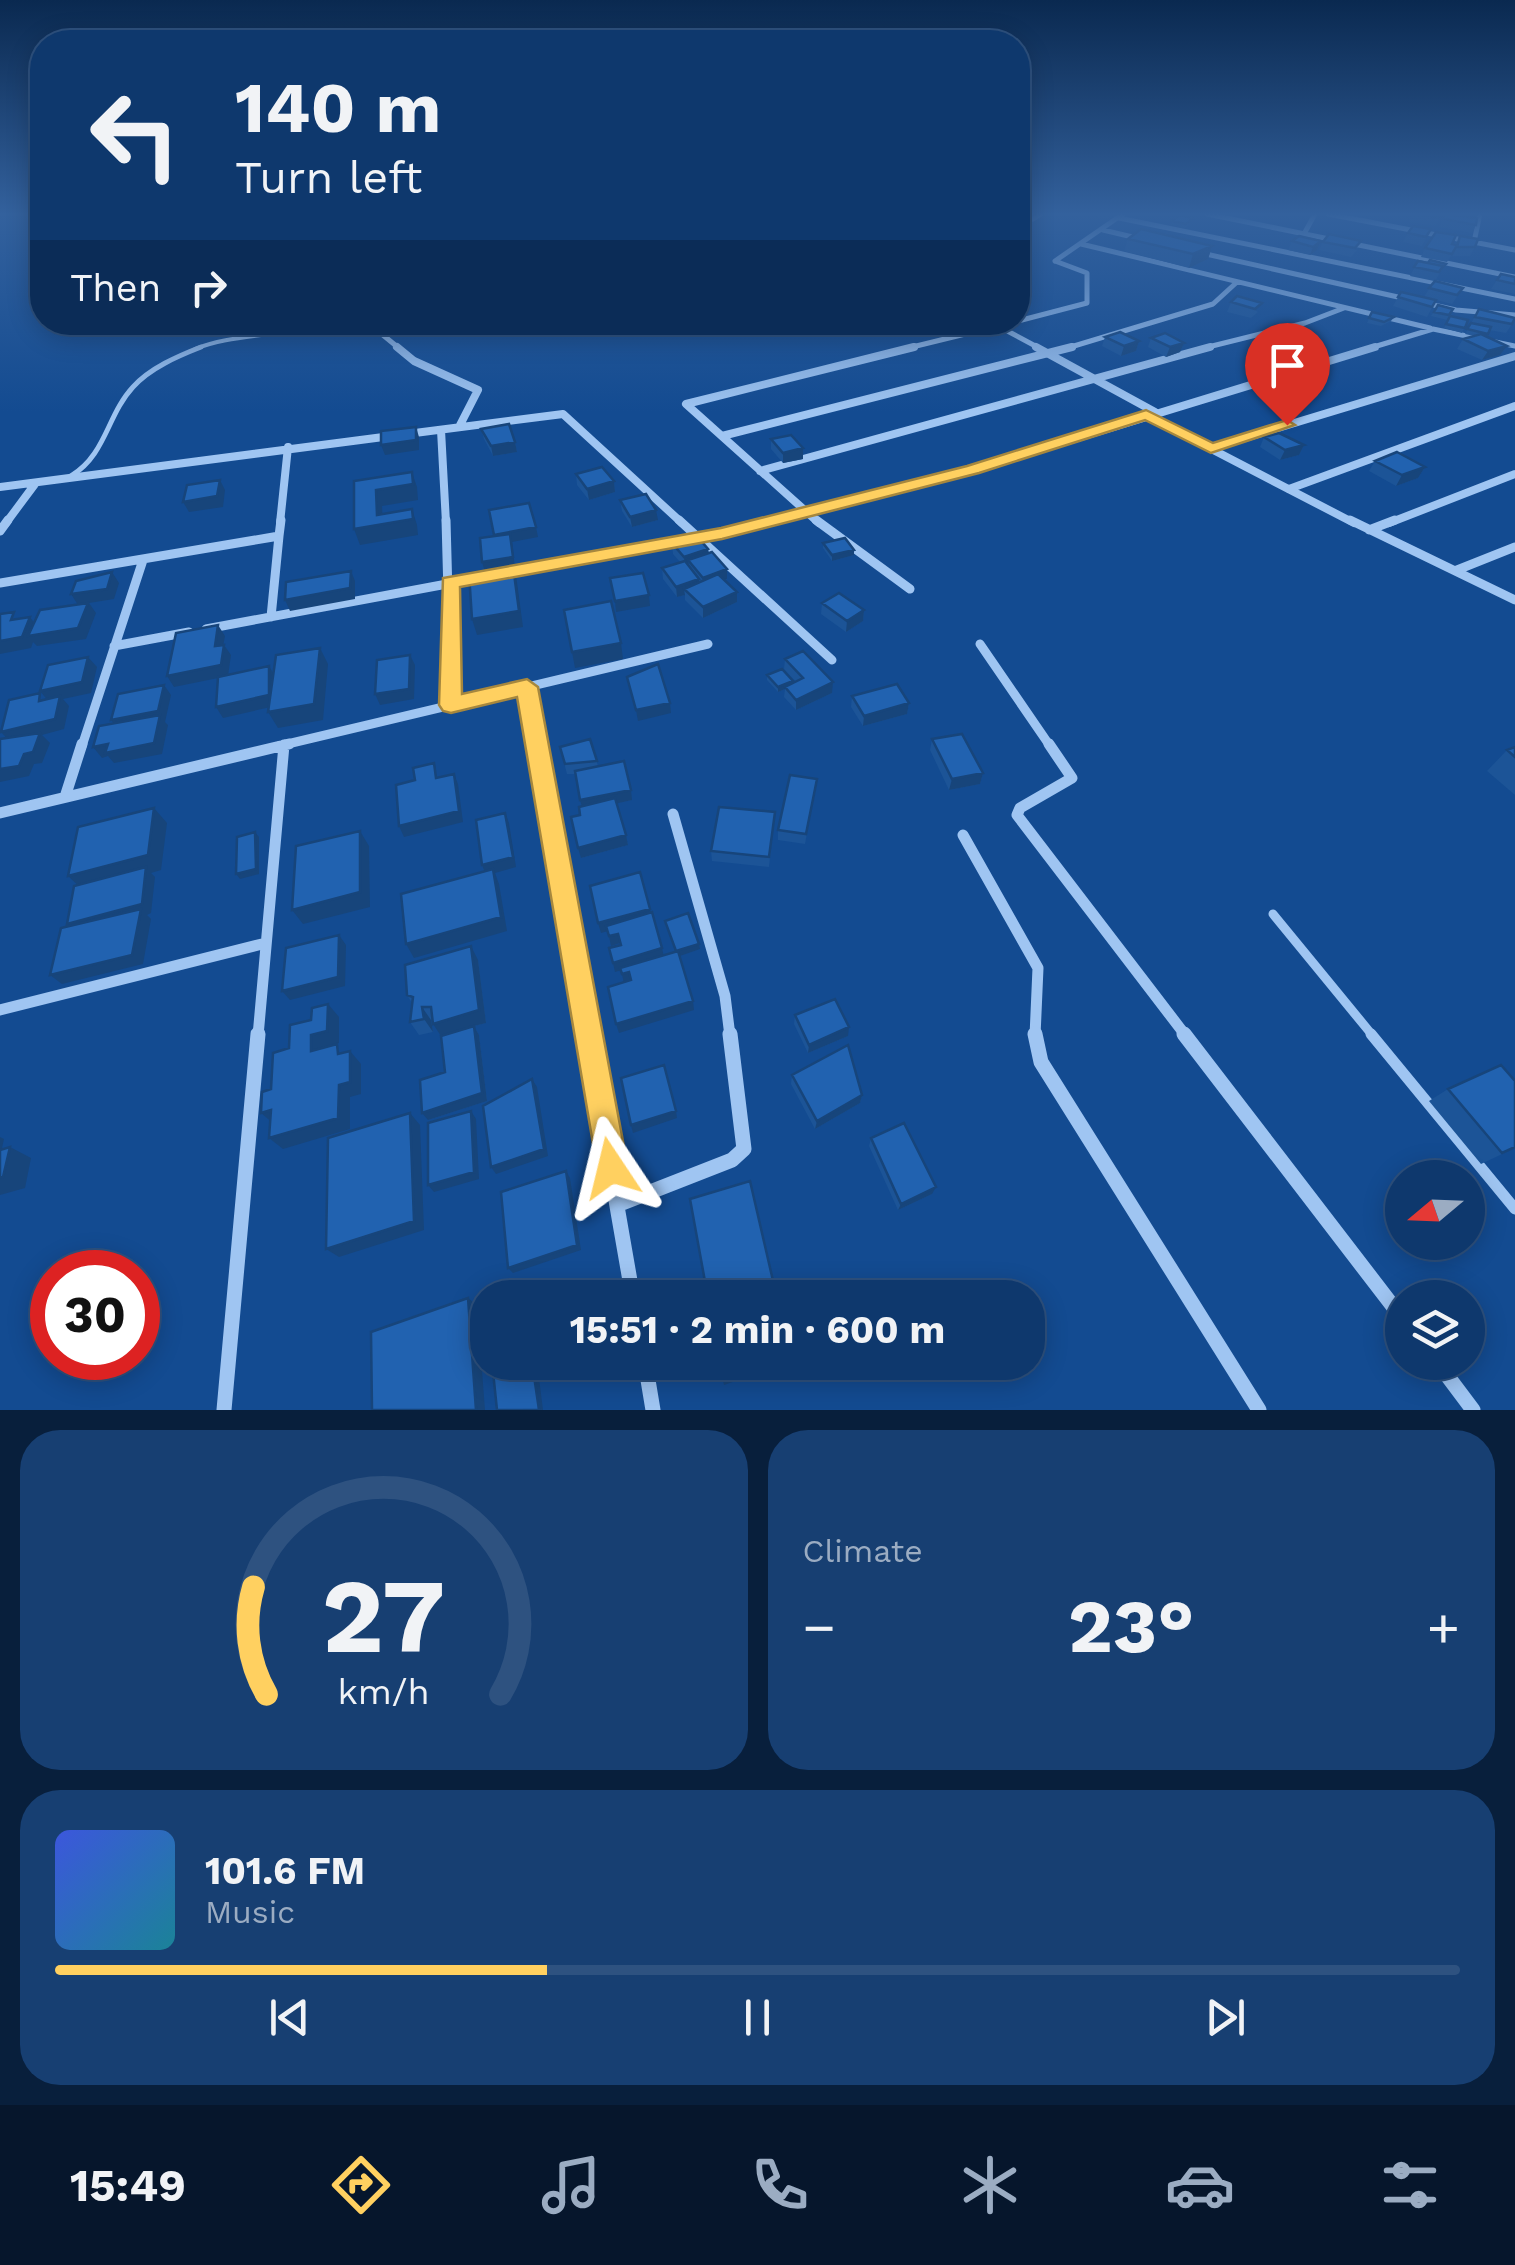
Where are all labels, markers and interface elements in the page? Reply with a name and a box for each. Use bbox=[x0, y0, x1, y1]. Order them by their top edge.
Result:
text: 140 m bbox=[235, 67, 441, 149]
icon: left bbox=[70, 70, 200, 200]
text: Turn left bbox=[235, 151, 422, 204]
icon: right bbox=[181, 260, 236, 315]
text: Then bbox=[70, 266, 161, 310]
pin bbox=[1245, 323, 1330, 426]
icon: arrive bbox=[1260, 338, 1315, 393]
position arrow bbox=[559, 1116, 663, 1220]
north arrow bbox=[1385, 1160, 1485, 1260]
map controls bbox=[1385, 1160, 1485, 1380]
speed limit sign: 30 bbox=[30, 1250, 160, 1380]
button: layers bbox=[1385, 1280, 1485, 1380]
text: 15:51 · 2 min · 600 m bbox=[570, 1308, 945, 1352]
text: Climate bbox=[803, 1532, 923, 1570]
text: 27 bbox=[322, 1555, 445, 1677]
text: 23° bbox=[1068, 1582, 1194, 1670]
text: − bbox=[803, 1595, 836, 1659]
text: + bbox=[1427, 1595, 1460, 1659]
text: km/h bbox=[338, 1671, 430, 1713]
text: 101.6 FM bbox=[205, 1849, 365, 1893]
text: Music bbox=[205, 1893, 295, 1931]
icon: previous bbox=[262, 1990, 317, 2045]
icon: pause bbox=[730, 1990, 785, 2045]
icon: next bbox=[1198, 1990, 1253, 2045]
icon: directions bbox=[326, 2150, 396, 2220]
icon: music bbox=[536, 2150, 606, 2220]
icon: phone bbox=[745, 2150, 815, 2220]
icon: climate bbox=[955, 2150, 1025, 2220]
icon: car bbox=[1165, 2150, 1235, 2220]
icon: filters bbox=[1375, 2150, 1445, 2220]
text: 15:49 bbox=[70, 2159, 186, 2212]

